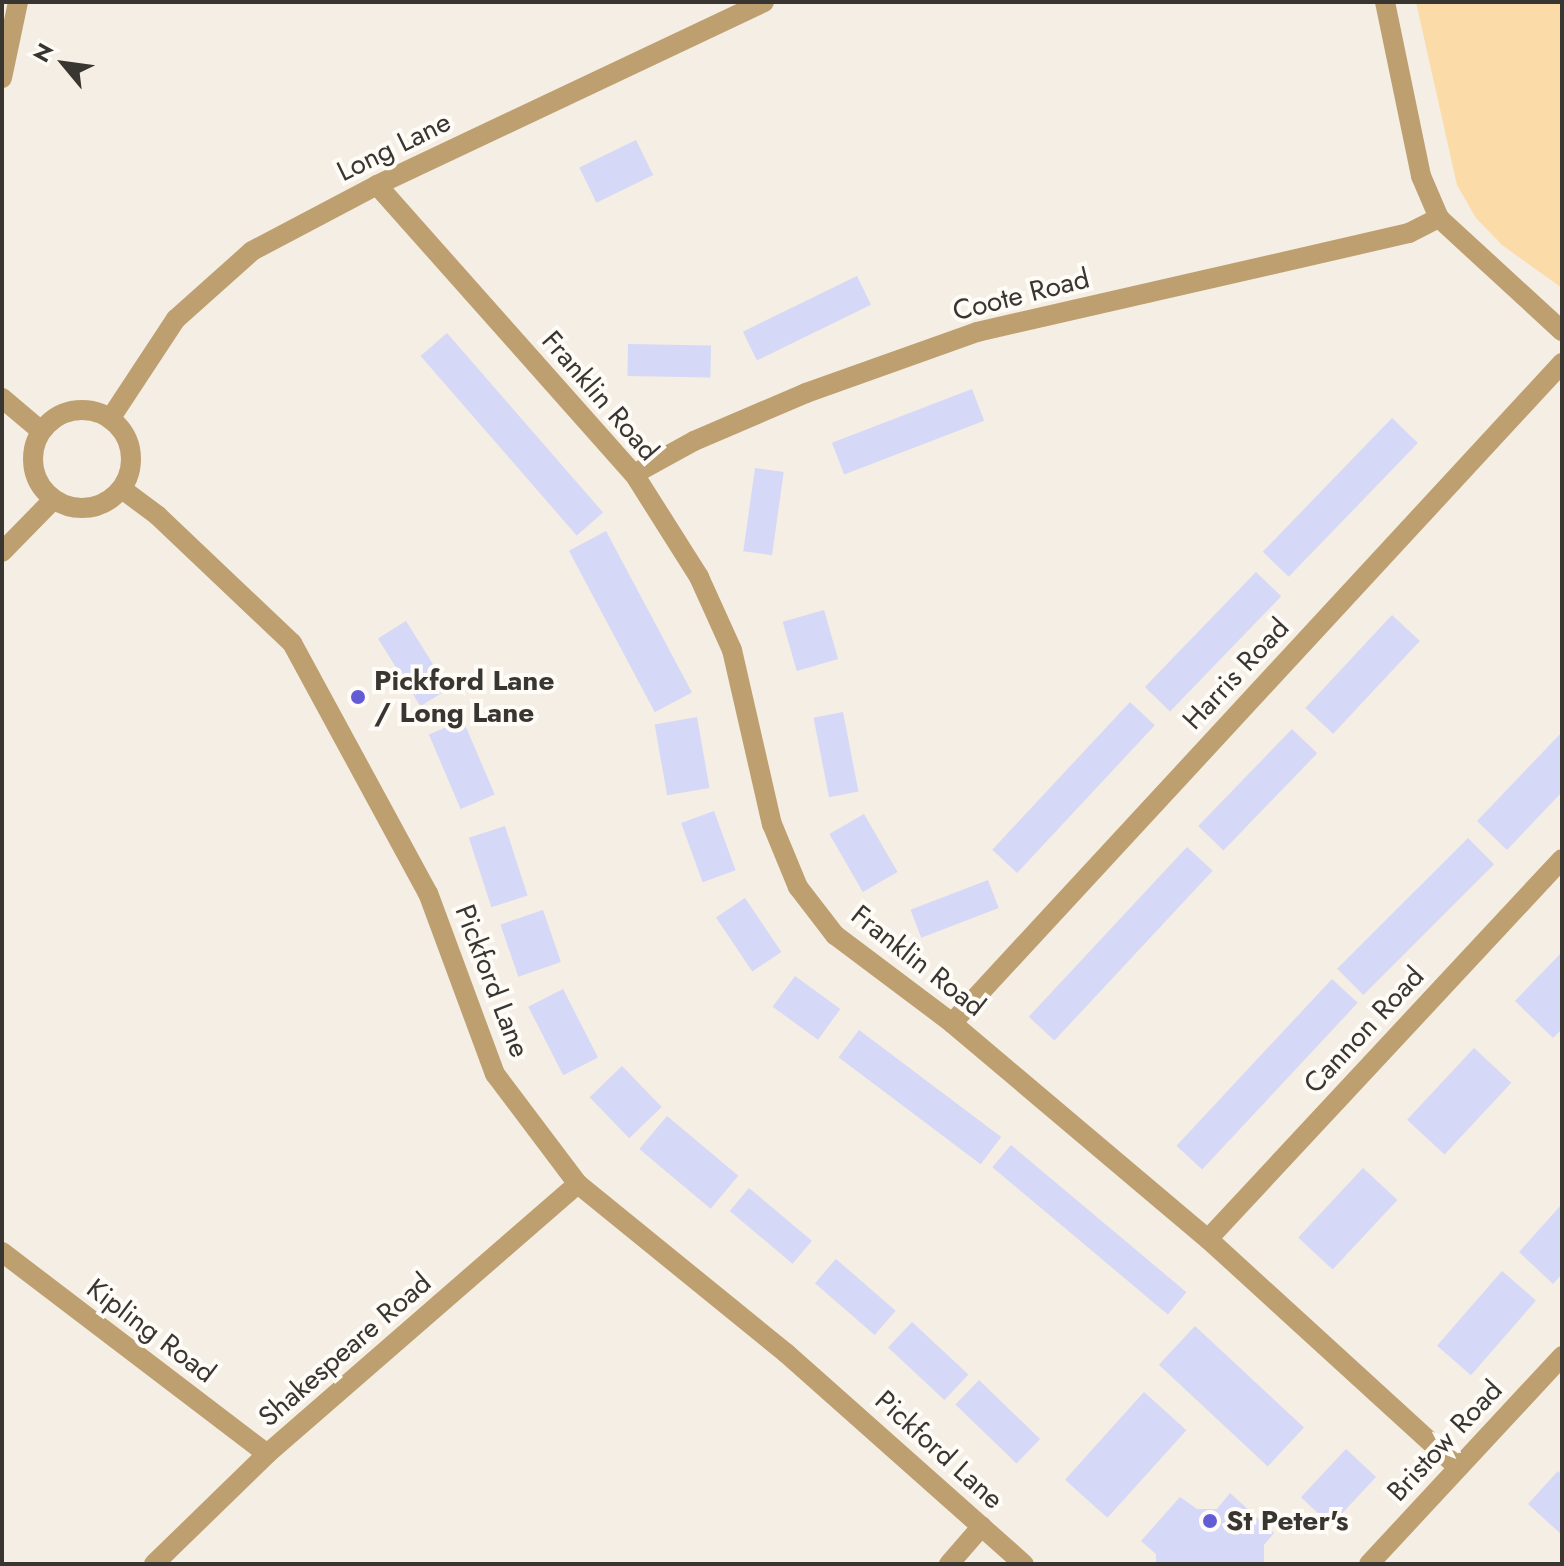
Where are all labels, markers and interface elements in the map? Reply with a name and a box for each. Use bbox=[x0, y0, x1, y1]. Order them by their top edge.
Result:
north arrow bbox=[24, 24, 104, 104]
text: N bbox=[25, 37, 61, 68]
street label: Long Lane bbox=[332, 105, 456, 189]
street label: Coote Road bbox=[949, 262, 1093, 328]
street label: Franklin Road bbox=[535, 324, 665, 468]
street label: Harris Road bbox=[1176, 611, 1296, 737]
place label: Pickford Lane / Long Lane bbox=[374, 664, 555, 730]
marker: Pickford Lane / Long Lane bbox=[349, 688, 367, 706]
street label: Franklin Road bbox=[844, 898, 992, 1024]
street label: Pickford Lane bbox=[448, 900, 536, 1062]
street label: Cannon Road bbox=[1297, 960, 1431, 1100]
street label: Shakespeare Road bbox=[252, 1266, 438, 1434]
street label: Kipling Road bbox=[80, 1272, 222, 1390]
street label: Bristow Road bbox=[1380, 1374, 1510, 1508]
street label: Pickford Lane bbox=[868, 1384, 1010, 1516]
place label: St Peter's bbox=[1226, 1504, 1348, 1538]
marker: St Peter's bbox=[1201, 1512, 1219, 1530]

